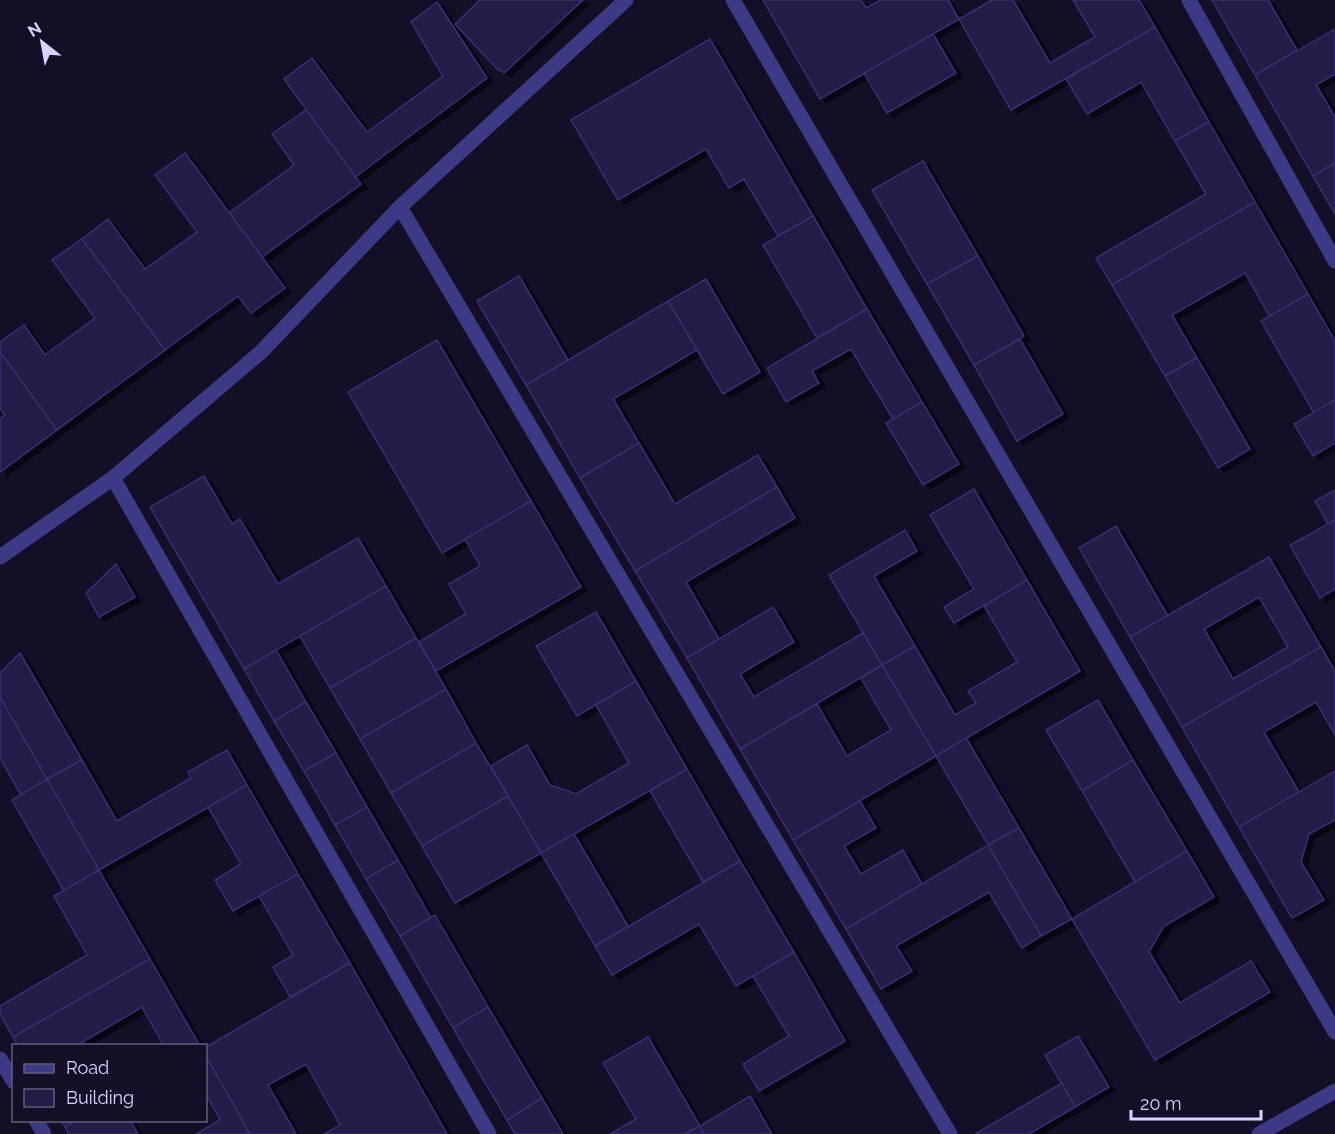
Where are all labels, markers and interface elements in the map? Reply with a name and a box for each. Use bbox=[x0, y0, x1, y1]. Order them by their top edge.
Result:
north arrow bbox=[12, 12, 72, 72]
text: N bbox=[24, 18, 45, 41]
legend bbox=[12, 1044, 207, 1122]
text: Road bbox=[66, 1057, 109, 1078]
scale bar bbox=[1131, 1083, 1262, 1121]
text: Building bbox=[66, 1087, 134, 1108]
text: 20 m bbox=[1140, 1093, 1182, 1114]

